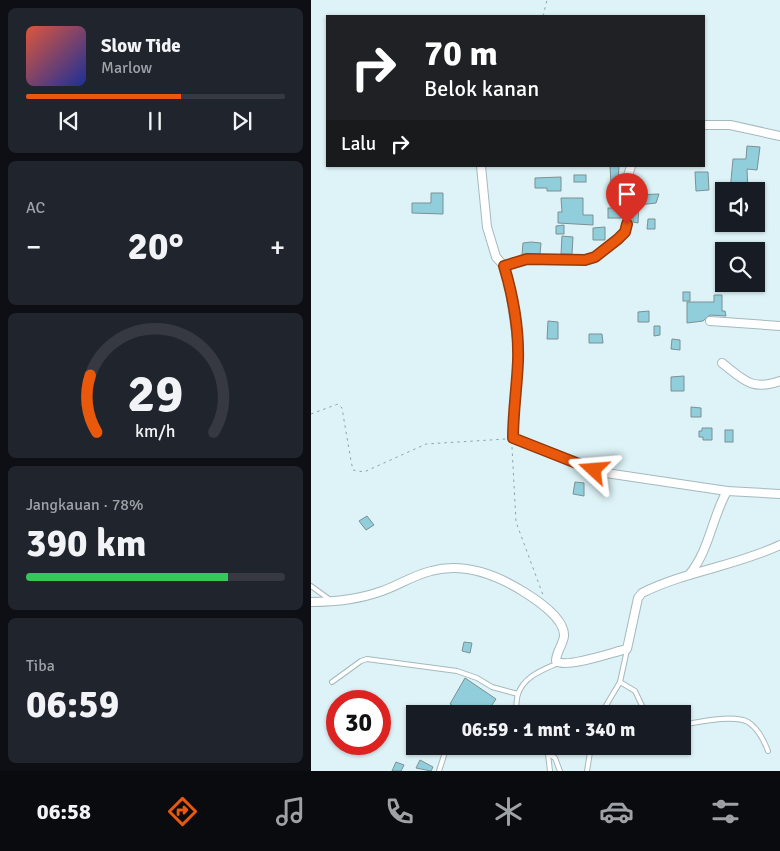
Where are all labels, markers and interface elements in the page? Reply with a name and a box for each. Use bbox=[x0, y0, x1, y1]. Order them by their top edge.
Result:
text: 70 m bbox=[424, 32, 498, 75]
text: Slow Tide bbox=[101, 34, 181, 58]
icon: right bbox=[341, 35, 406, 100]
text: Marlow bbox=[101, 58, 152, 78]
text: Belok kanan bbox=[424, 75, 539, 102]
icon: previous bbox=[55, 107, 83, 135]
icon: pause bbox=[141, 107, 169, 135]
icon: next bbox=[228, 107, 256, 135]
icon: right bbox=[386, 130, 414, 158]
text: Lalu bbox=[341, 132, 376, 156]
pin bbox=[606, 173, 648, 224]
icon: arrive bbox=[613, 180, 641, 208]
map controls bbox=[715, 182, 765, 292]
button: sound bbox=[715, 182, 765, 232]
text: AC bbox=[26, 198, 45, 218]
text: 20° bbox=[127, 223, 184, 270]
text: − bbox=[26, 230, 41, 264]
text: + bbox=[270, 230, 285, 264]
button: search bbox=[715, 242, 765, 292]
text: 29 bbox=[127, 362, 184, 426]
text: km/h bbox=[135, 420, 176, 442]
position arrow bbox=[567, 443, 619, 495]
text: Jangkauan · 78% bbox=[26, 495, 143, 515]
text: 390 km bbox=[26, 520, 147, 567]
text: Tiba bbox=[26, 656, 55, 676]
text: 06:59 bbox=[26, 681, 119, 728]
speed limit sign: 30 bbox=[326, 690, 391, 755]
text: 06:59 · 1 mnt · 340 m bbox=[462, 718, 635, 742]
icon: directions bbox=[165, 794, 200, 829]
icon: music bbox=[273, 794, 308, 829]
icon: phone bbox=[382, 794, 417, 829]
icon: climate bbox=[491, 794, 526, 829]
icon: car bbox=[599, 794, 634, 829]
icon: filters bbox=[708, 794, 743, 829]
text: 06:58 bbox=[37, 798, 91, 825]

